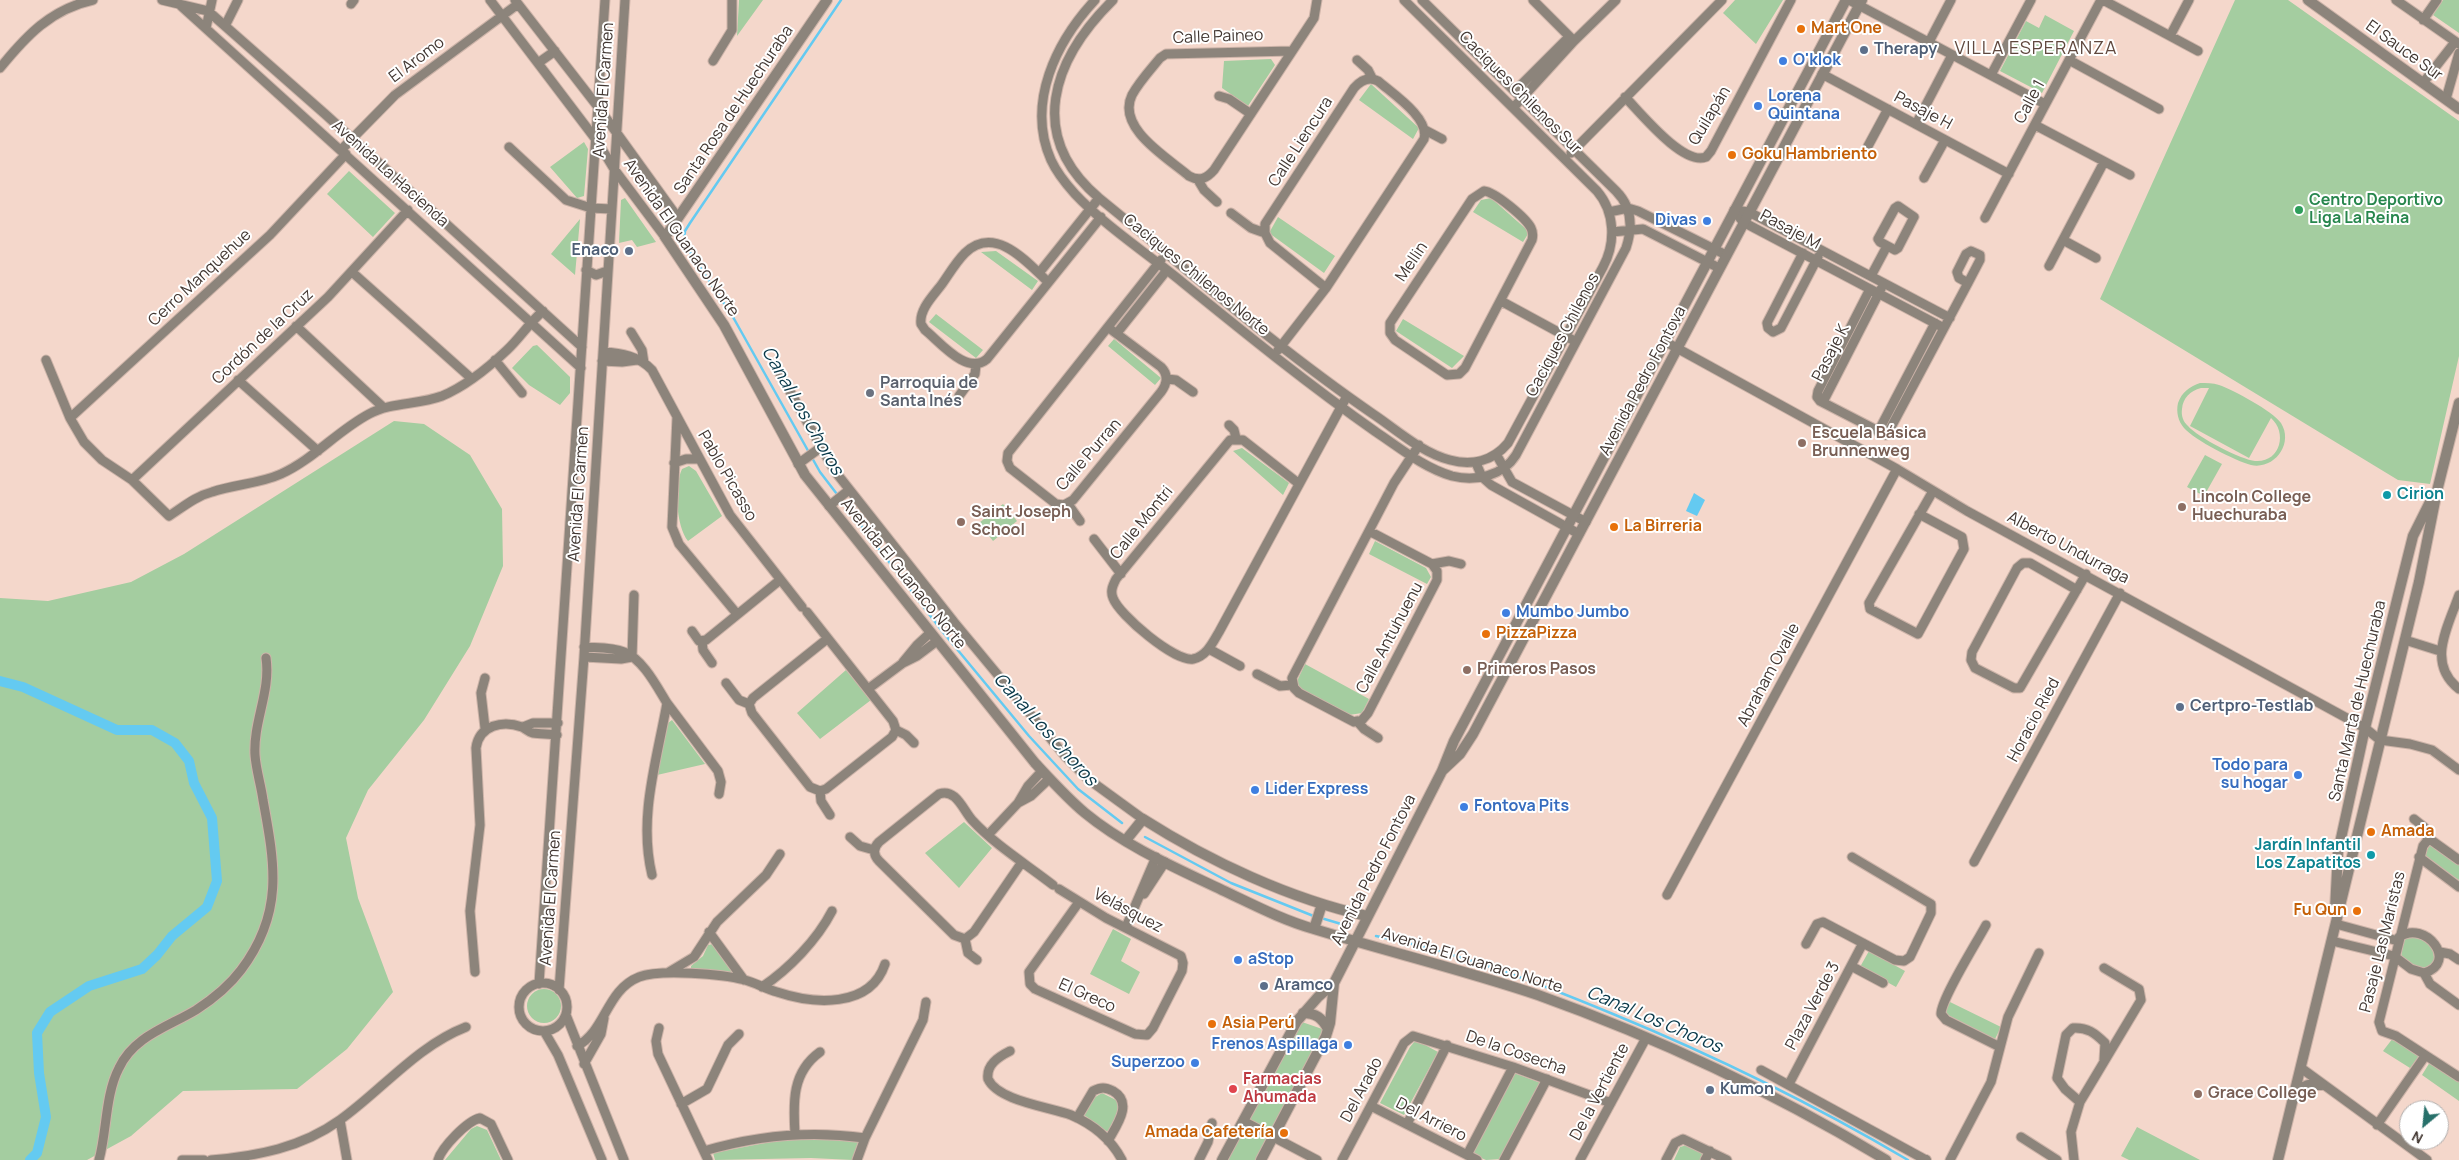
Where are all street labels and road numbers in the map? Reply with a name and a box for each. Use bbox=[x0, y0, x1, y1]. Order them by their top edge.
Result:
street label: El Sauce Sur bbox=[2362, 17, 2446, 85]
street label: Avenida El Carmen bbox=[590, 22, 618, 158]
street label: Santa Rosa de Huechuraba bbox=[670, 22, 798, 198]
street label: Calle Paineo bbox=[1172, 26, 1264, 48]
street label: Caciques Chilenos Sur bbox=[1455, 28, 1585, 158]
street label: El Aromo bbox=[386, 33, 448, 87]
street label: Calle 1 bbox=[2011, 77, 2049, 127]
street label: Quilapán bbox=[1685, 83, 1735, 149]
street label: Pasaje H bbox=[1891, 88, 1955, 134]
street label: Calle Liencura bbox=[1265, 93, 1337, 191]
street label: Avenida La Hacienda bbox=[328, 116, 452, 232]
street label: Avenida El Guanaco Norte bbox=[619, 155, 743, 321]
street label: Pasaje M bbox=[1757, 206, 1823, 254]
street label: Caciques Chilenos Norte bbox=[1119, 210, 1273, 340]
street label: Cerro Manquehue bbox=[145, 225, 255, 331]
street label: Mellin bbox=[1392, 239, 1432, 285]
street label: Caciques Chilenos bbox=[1522, 270, 1604, 400]
street label: Cordón de la Cruz bbox=[208, 285, 318, 389]
street label: Avenida Pedro Fontova bbox=[1595, 303, 1691, 459]
street label: Pasaje K bbox=[1808, 321, 1854, 385]
street label: Calle Purran bbox=[1053, 415, 1125, 495]
street label: Avenida El Carmen bbox=[565, 426, 593, 562]
street label: Pablo Picasso bbox=[693, 427, 761, 525]
street label: Calle Montri bbox=[1107, 482, 1177, 564]
street label: Avenida El Guanaco Norte bbox=[836, 495, 970, 653]
street label: Alberto Undurraga bbox=[2004, 508, 2132, 588]
street label: Calle Antuhuenu bbox=[1353, 579, 1427, 697]
street label: Santa Marta de Huechuraba bbox=[2326, 599, 2390, 803]
street label: Abraham Ovalle bbox=[1734, 620, 1804, 730]
street label: Horacio Ried bbox=[2004, 675, 2064, 765]
street label: Avenida Pedro Fontova bbox=[1328, 791, 1420, 949]
street label: Avenida El Carmen bbox=[537, 830, 565, 966]
street label: Pasaje Las Maristas bbox=[2356, 870, 2410, 1014]
street label: Velásquez bbox=[1090, 885, 1166, 937]
street label: Avenida El Guanaco Norte bbox=[1379, 924, 1565, 998]
street label: Plaza Verde 3 bbox=[1782, 959, 1844, 1053]
street label: El Greco bbox=[1056, 975, 1118, 1017]
street label: De la Cosecha bbox=[1463, 1027, 1569, 1079]
street label: De la Vertiente bbox=[1566, 1040, 1634, 1144]
street label: Del Arado bbox=[1337, 1054, 1387, 1126]
street label: Del Arriero bbox=[1392, 1094, 1470, 1146]

